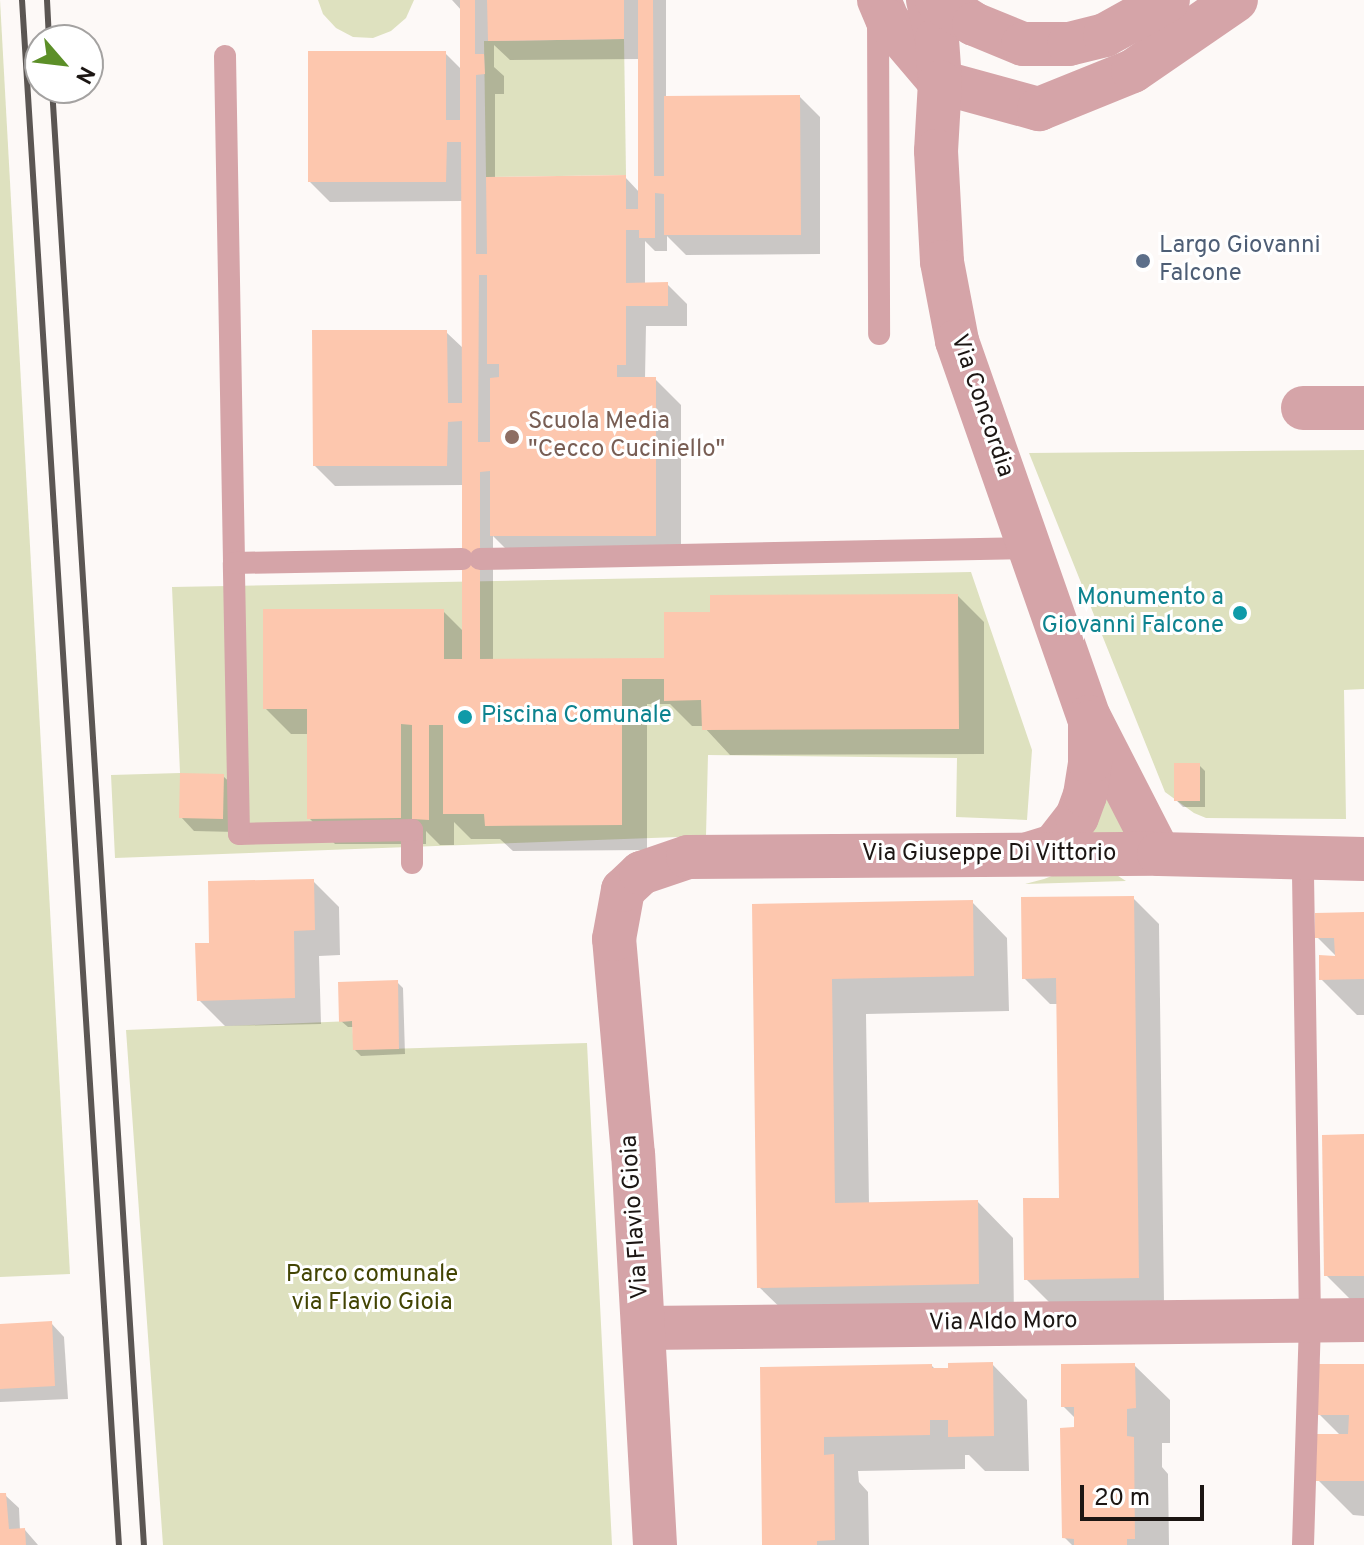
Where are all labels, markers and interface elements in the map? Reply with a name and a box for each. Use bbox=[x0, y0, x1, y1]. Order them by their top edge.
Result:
north arrow bbox=[24, 24, 104, 104]
text: N bbox=[68, 61, 99, 88]
place label: Largo Giovanni Falcone bbox=[1159, 233, 1321, 289]
marker: Largo Giovanni Falcone bbox=[1134, 252, 1152, 270]
street label: Via Concordia bbox=[943, 331, 1019, 481]
place label: Scuola Media "Cecco Cuciniello" bbox=[528, 409, 725, 465]
marker: Scuola Media "Cecco Cuciniello" bbox=[503, 428, 521, 446]
place label: Monumento a Giovanni Falcone bbox=[1042, 585, 1224, 641]
marker: Monumento a Giovanni Falcone bbox=[1231, 604, 1249, 622]
place label: Piscina Comunale bbox=[481, 703, 672, 731]
marker: Piscina Comunale bbox=[456, 708, 474, 726]
street label: Via Giuseppe Di Vittorio bbox=[861, 841, 1117, 869]
street label: Via Flavio Gioia bbox=[616, 1134, 656, 1300]
park label: Parco comunale via Flavio Gioia bbox=[286, 1262, 458, 1318]
street label: Via Aldo Moro bbox=[928, 1307, 1078, 1339]
scale bar bbox=[1084, 1469, 1208, 1519]
text: 20 m bbox=[1094, 1484, 1150, 1514]

